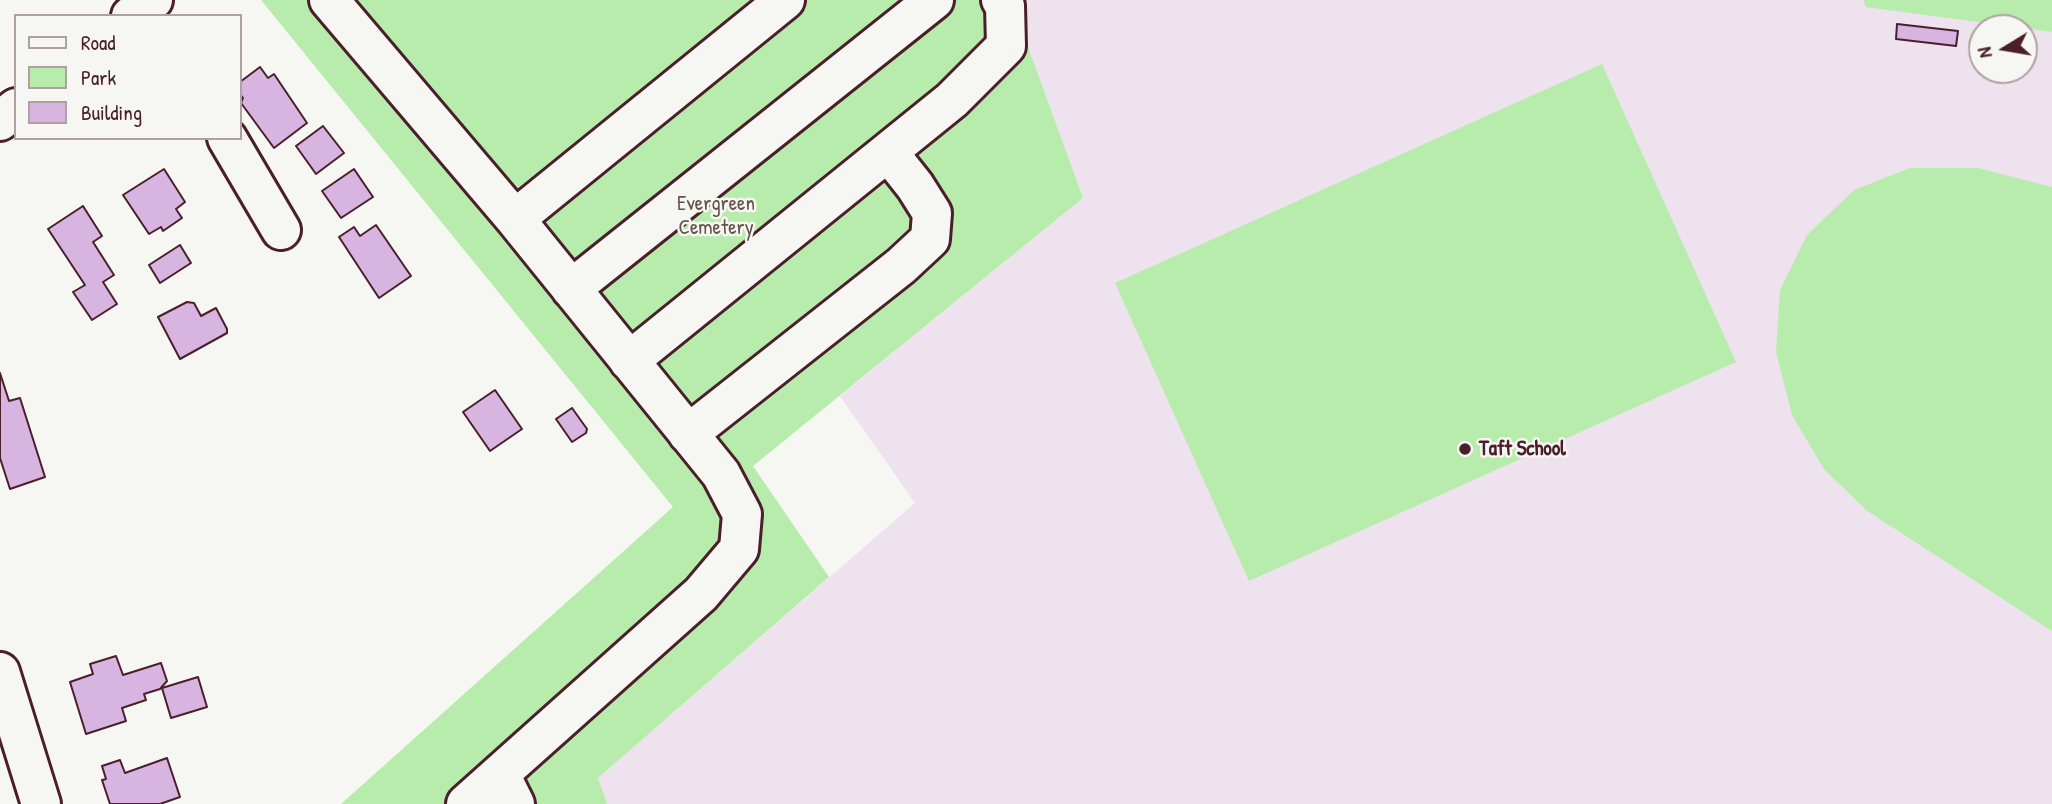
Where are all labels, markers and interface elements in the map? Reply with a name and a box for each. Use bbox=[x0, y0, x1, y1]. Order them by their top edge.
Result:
legend bbox=[14, 14, 242, 140]
north arrow bbox=[1968, 14, 2038, 84]
text: Road bbox=[81, 28, 115, 57]
text: N bbox=[1971, 45, 1998, 60]
text: Park bbox=[81, 63, 116, 92]
text: Building bbox=[81, 98, 142, 127]
park label: Evergreen Cemetery bbox=[677, 191, 755, 241]
place label: Taft School bbox=[1479, 436, 1566, 462]
marker: Taft School bbox=[1457, 441, 1473, 457]

